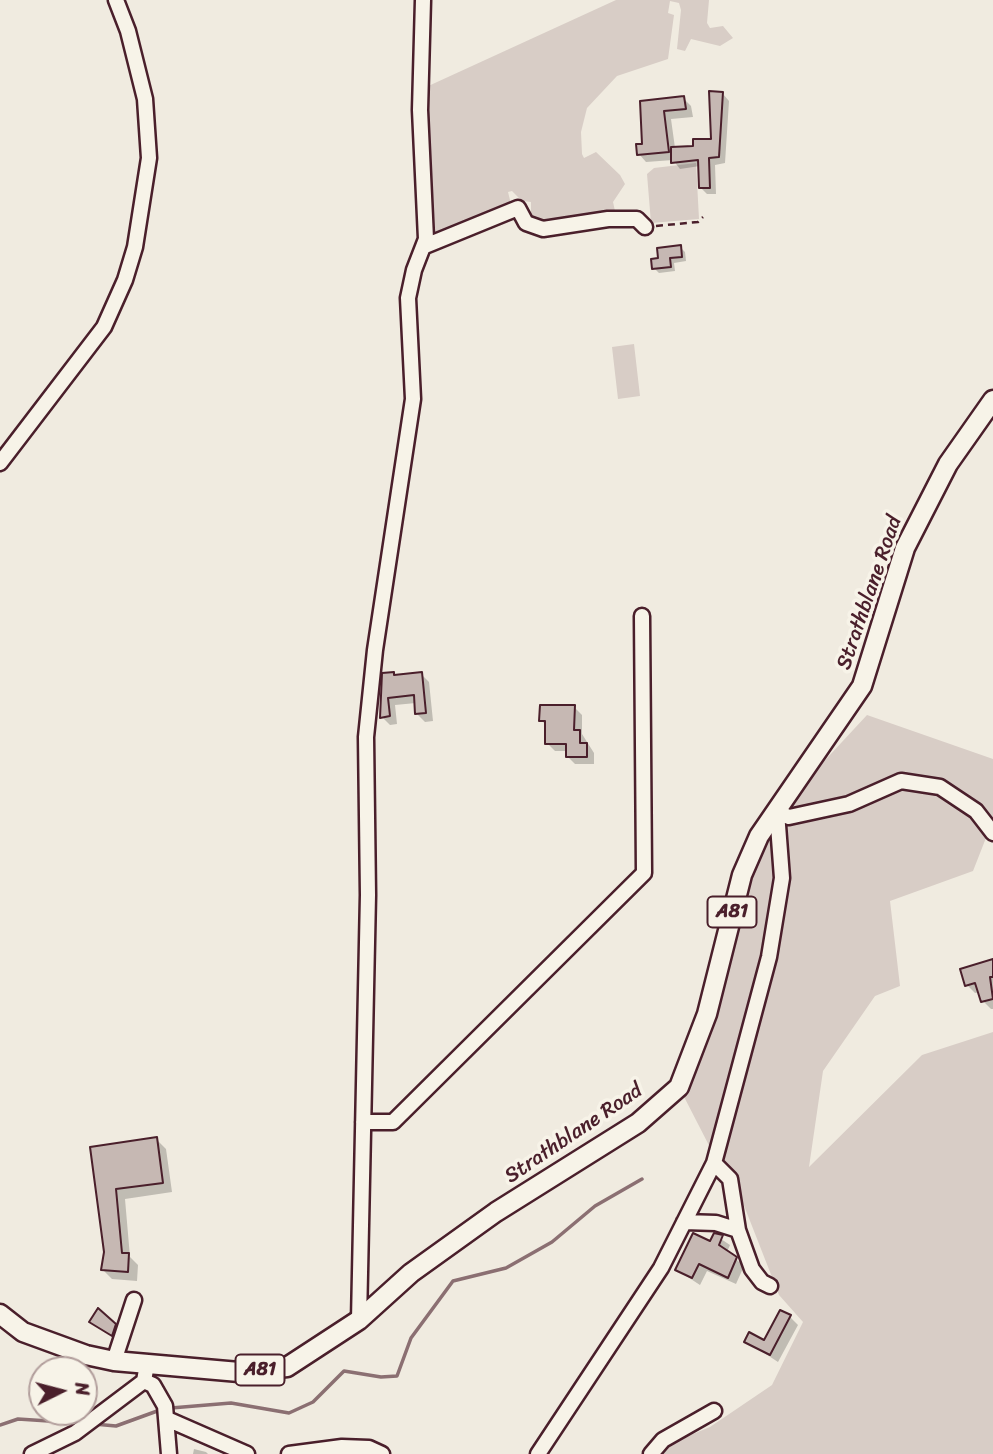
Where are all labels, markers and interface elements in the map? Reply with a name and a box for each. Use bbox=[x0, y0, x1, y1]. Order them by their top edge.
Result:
street label: Strathblane Road bbox=[832, 513, 908, 673]
road number: A81 bbox=[708, 896, 756, 928]
street label: Strathblane Road bbox=[500, 1079, 648, 1189]
road number: A81 bbox=[236, 1354, 284, 1386]
north arrow bbox=[28, 1356, 98, 1426]
text: N bbox=[65, 1381, 99, 1397]

